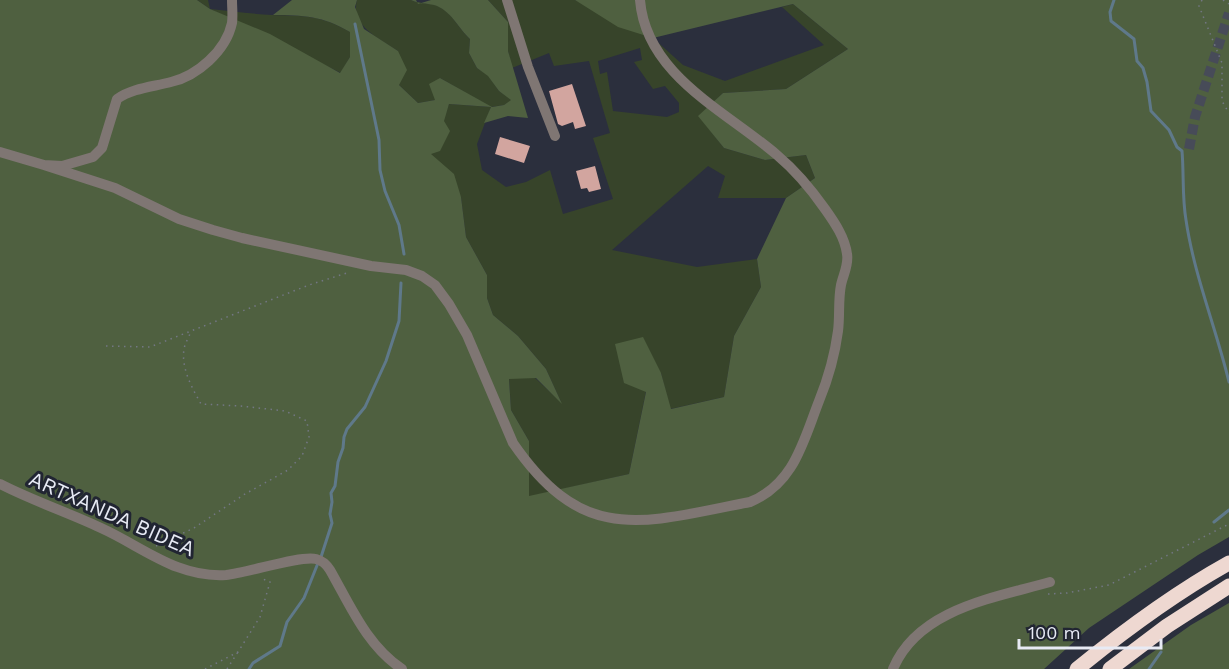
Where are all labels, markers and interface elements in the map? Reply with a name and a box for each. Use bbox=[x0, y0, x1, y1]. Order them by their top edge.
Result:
street label: ARTXANDA BIDEA bbox=[25, 466, 199, 561]
scale bar bbox=[1019, 612, 1162, 650]
text: 100 m bbox=[1028, 622, 1081, 643]

